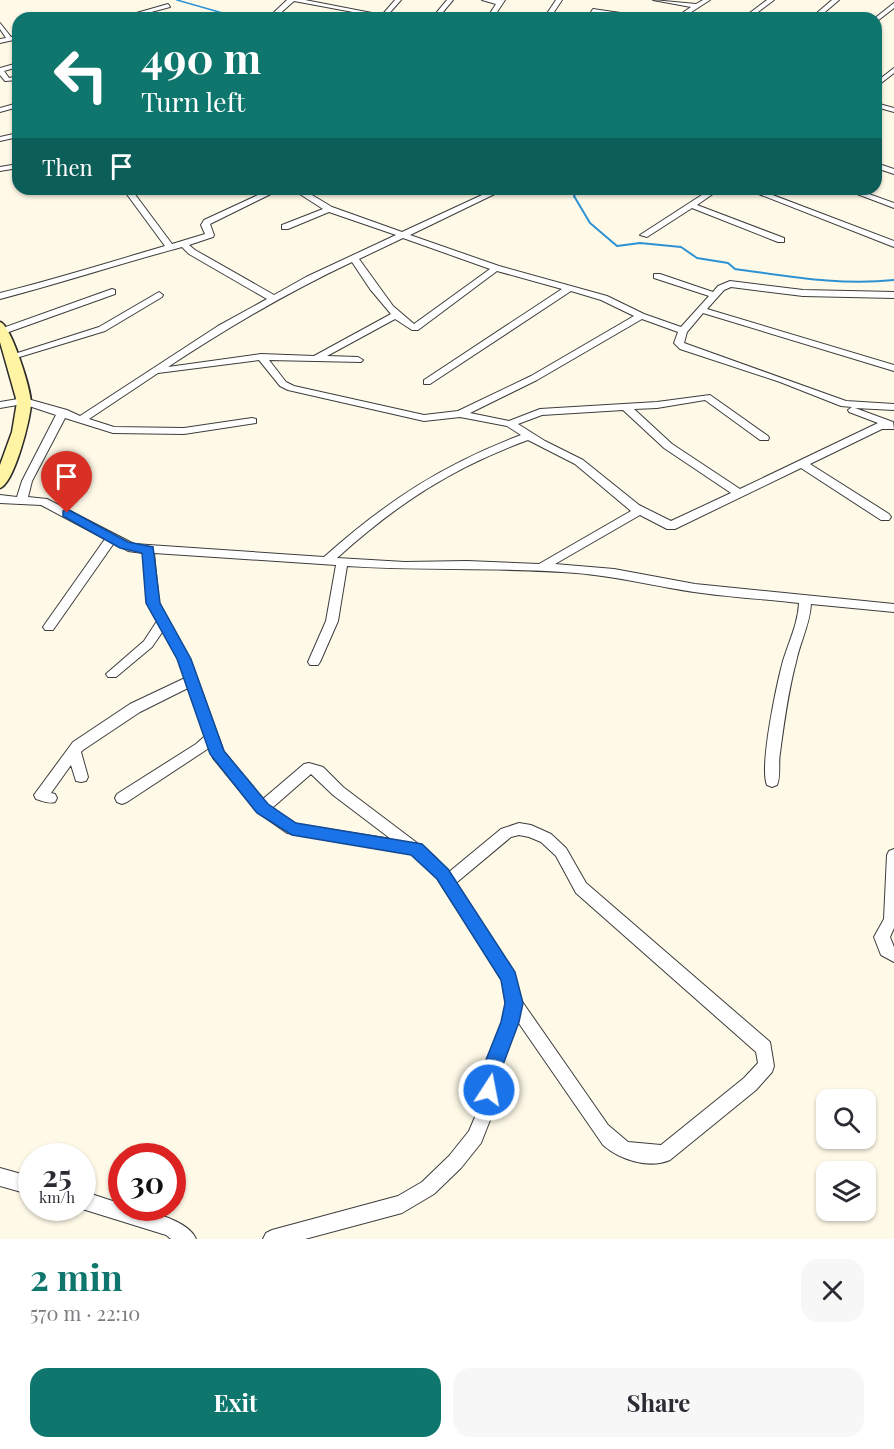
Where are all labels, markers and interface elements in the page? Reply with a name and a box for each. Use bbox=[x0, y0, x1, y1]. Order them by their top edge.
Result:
text: 490 m bbox=[141, 29, 261, 85]
icon: left bbox=[42, 36, 120, 114]
text: Turn left bbox=[141, 83, 245, 119]
icon: arrive bbox=[105, 150, 138, 183]
text: Then bbox=[42, 152, 93, 182]
pin bbox=[41, 451, 92, 513]
icon: arrive bbox=[50, 460, 83, 493]
position arrow bbox=[457, 1058, 521, 1122]
map controls bbox=[816, 1089, 876, 1221]
button: search bbox=[816, 1089, 876, 1149]
speed limit sign: 30 bbox=[108, 1143, 186, 1221]
text: 25 bbox=[42, 1155, 72, 1195]
button: layers bbox=[816, 1161, 876, 1221]
text: km/h bbox=[39, 1187, 75, 1207]
text: 2 min bbox=[30, 1252, 123, 1300]
button: close bbox=[801, 1259, 864, 1322]
text: 570 m · 22:10 bbox=[30, 1299, 140, 1326]
button: Exit bbox=[30, 1368, 441, 1437]
button: Share bbox=[453, 1368, 864, 1437]

